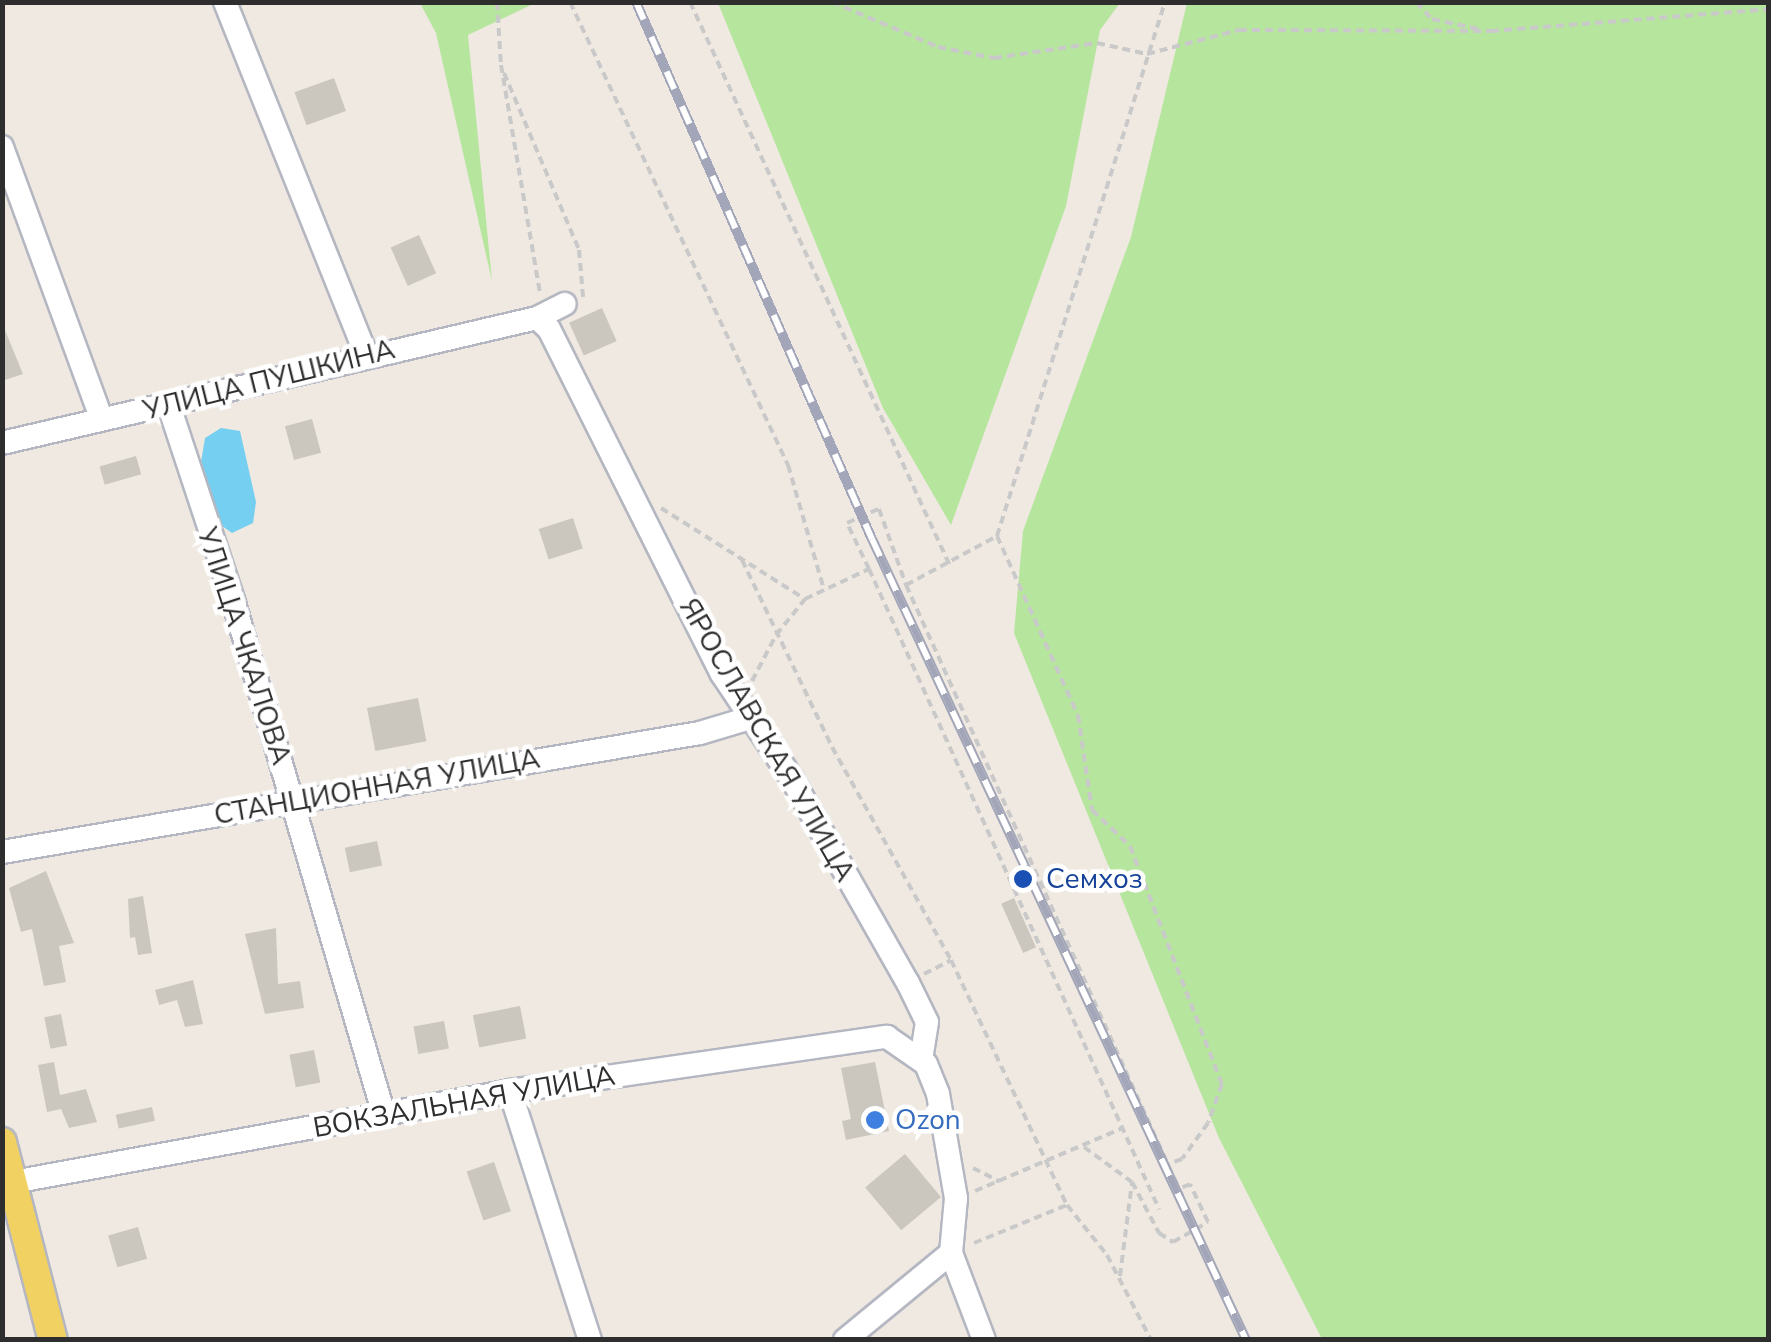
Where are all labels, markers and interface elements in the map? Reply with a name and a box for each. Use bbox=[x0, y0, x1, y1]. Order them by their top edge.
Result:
street label: УЛИЦА ПУШКИНА bbox=[140, 332, 398, 428]
street label: УЛИЦА ЧКАЛОВА bbox=[190, 523, 298, 769]
street label: ЯРОСЛАВСКАЯ УЛИЦА bbox=[672, 592, 862, 888]
street label: СТАНЦИОННАЯ УЛИЦА bbox=[211, 742, 543, 832]
place label: Семхоз bbox=[1046, 862, 1143, 896]
marker: Семхоз bbox=[1010, 866, 1036, 892]
street label: ВОКЗАЛЬНАЯ УЛИЦА bbox=[310, 1059, 618, 1145]
place label: Ozon bbox=[895, 1103, 961, 1137]
marker: Ozon bbox=[864, 1109, 886, 1131]

